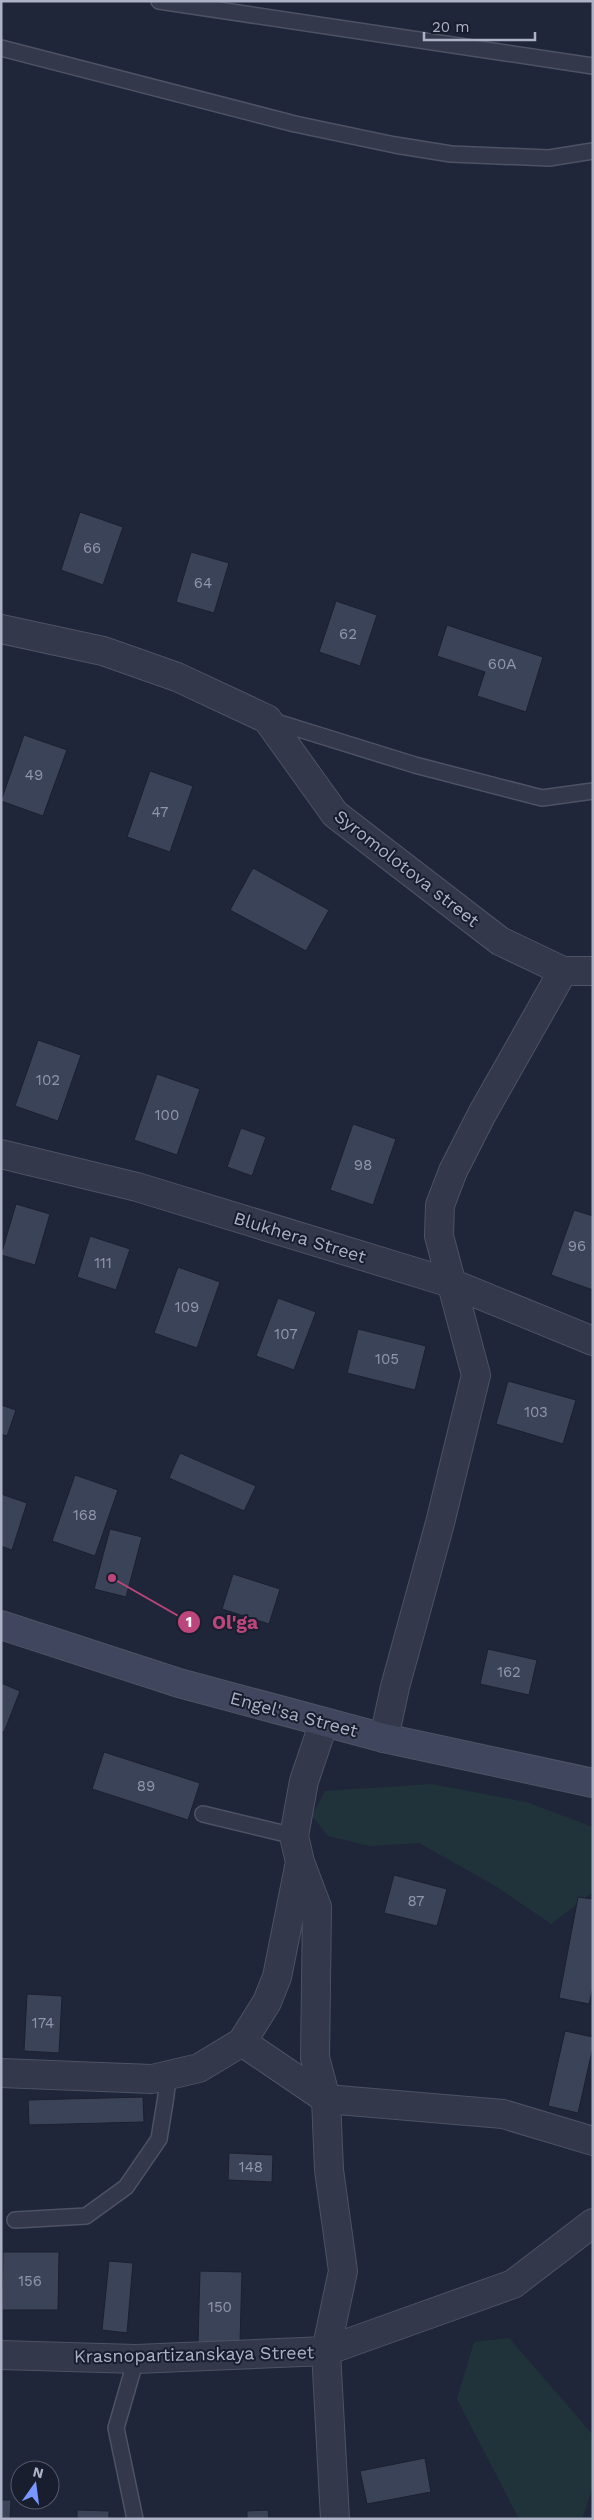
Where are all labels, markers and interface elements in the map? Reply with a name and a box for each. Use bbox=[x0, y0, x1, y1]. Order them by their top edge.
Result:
scale bar bbox=[424, 10, 535, 42]
text: 20 m bbox=[432, 18, 470, 36]
house number: 66 bbox=[83, 539, 101, 557]
house number: 64 bbox=[194, 574, 212, 592]
house number: 62 bbox=[339, 625, 357, 643]
house number: 60А bbox=[488, 655, 516, 673]
house number: 49 bbox=[25, 766, 43, 784]
house number: 47 bbox=[152, 803, 168, 821]
street label: Syromolotova street bbox=[330, 805, 484, 931]
house number: 102 bbox=[36, 1071, 60, 1089]
house number: 100 bbox=[155, 1106, 179, 1124]
house number: 98 bbox=[354, 1156, 372, 1174]
street label: Blukhera Street bbox=[231, 1207, 369, 1267]
house number: 96 bbox=[568, 1237, 586, 1255]
house number: 111 bbox=[94, 1254, 112, 1272]
house number: 109 bbox=[175, 1298, 199, 1316]
house number: 107 bbox=[274, 1325, 298, 1343]
house number: 105 bbox=[375, 1350, 399, 1368]
house number: 103 bbox=[524, 1403, 548, 1421]
house number: 168 bbox=[73, 1506, 97, 1524]
callout: Ol'ga bbox=[177, 1605, 268, 1639]
text: Ol'ga bbox=[212, 1611, 258, 1634]
text: 1 bbox=[186, 1613, 192, 1631]
house number: 162 bbox=[497, 1663, 521, 1681]
street label: Engel'sa Street bbox=[228, 1687, 361, 1741]
house number: 89 bbox=[137, 1777, 155, 1795]
house number: 87 bbox=[407, 1892, 425, 1910]
house number: 174 bbox=[32, 2014, 54, 2032]
house number: 148 bbox=[239, 2158, 263, 2176]
house number: 156 bbox=[18, 2272, 42, 2290]
house number: 150 bbox=[208, 2298, 232, 2316]
street label: Krasnopartizanskaya Street bbox=[74, 2341, 315, 2367]
north arrow bbox=[10, 2460, 60, 2510]
text: N bbox=[31, 2463, 45, 2481]

